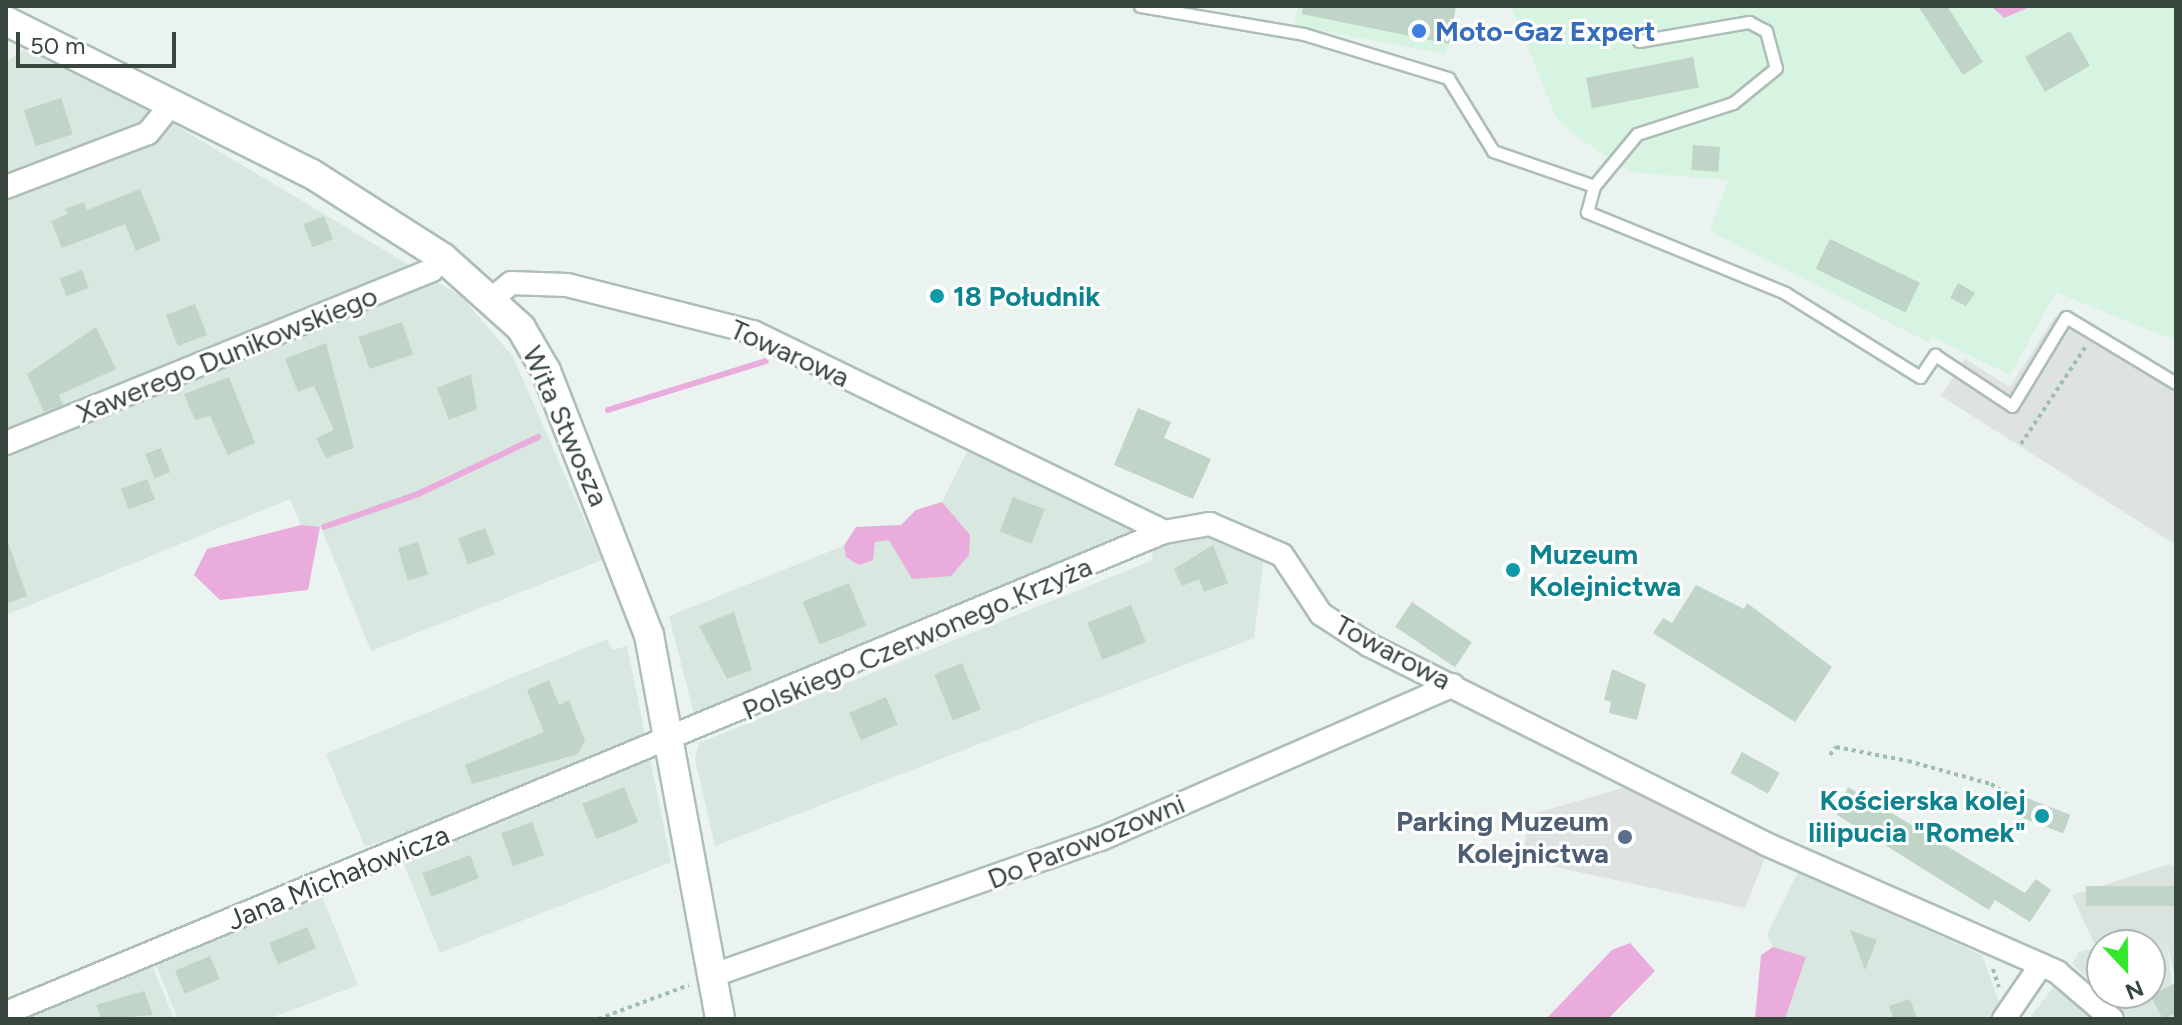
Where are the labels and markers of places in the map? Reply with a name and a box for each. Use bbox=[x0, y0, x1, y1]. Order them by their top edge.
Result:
place label: Moto-Gaz Expert bbox=[1435, 14, 1655, 48]
marker: Moto-Gaz Expert bbox=[1410, 22, 1428, 40]
place label: 18 Południk bbox=[953, 279, 1100, 313]
marker: 18 Południk bbox=[928, 287, 946, 305]
place label: Muzeum Kolejnictwa bbox=[1529, 537, 1681, 603]
marker: Muzeum Kolejnictwa bbox=[1504, 561, 1522, 579]
place label: Kościerska kolej lilipucia "Romek" bbox=[1808, 783, 2026, 849]
place label: Parking Muzeum Kolejnictwa bbox=[1396, 804, 1609, 870]
marker: Kościerska kolej lilipucia "Romek" bbox=[2033, 807, 2051, 825]
marker: Parking Muzeum Kolejnictwa bbox=[1616, 828, 1634, 846]

